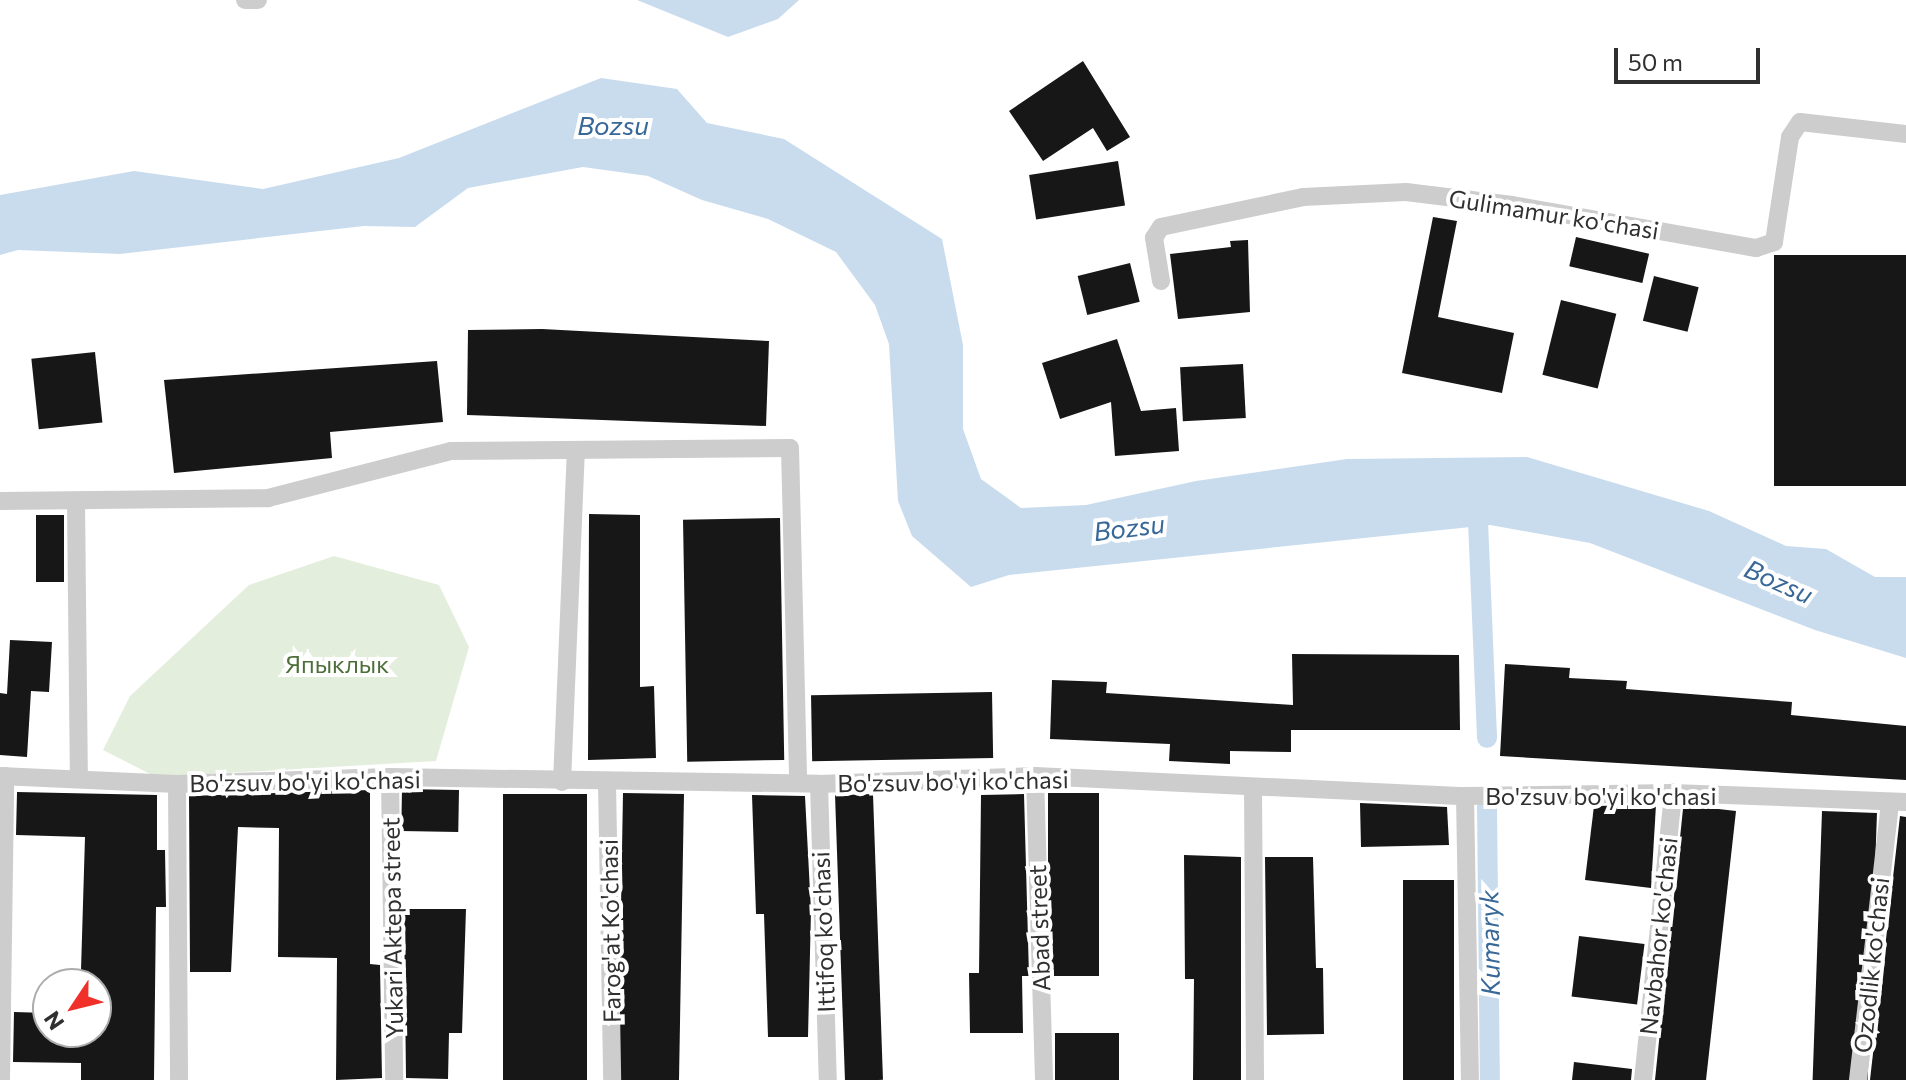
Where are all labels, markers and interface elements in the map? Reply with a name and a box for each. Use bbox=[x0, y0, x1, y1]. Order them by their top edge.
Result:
scale bar bbox=[1618, 32, 1764, 82]
text: 50 m bbox=[1628, 47, 1683, 76]
water label: Bozsu bbox=[577, 109, 649, 141]
street label: Gulimamur ko'chasi bbox=[1447, 183, 1661, 245]
water label: Bozsu bbox=[1092, 507, 1166, 547]
water label: Bozsu bbox=[1740, 552, 1818, 610]
park label: Япыклык bbox=[285, 650, 389, 678]
street label: Bo'zsuv bo'yi ko'chasi bbox=[189, 765, 421, 797]
street label: Bo'zsuv bo'yi ko'chasi bbox=[837, 765, 1069, 797]
street label: Bo'zsuv bo'yi ko'chasi bbox=[1485, 782, 1717, 810]
street label: Yukari Aktepa street bbox=[376, 817, 408, 1039]
street label: Navbahor ko'chasi bbox=[1633, 836, 1683, 1036]
street label: Farog'at Ko'chasi bbox=[594, 839, 626, 1023]
street label: Ittifoq ko'chasi bbox=[806, 851, 840, 1013]
street label: Abad street bbox=[1022, 864, 1056, 992]
street label: Ozodlik ko'chasi bbox=[1847, 876, 1895, 1054]
water label: Kumaryk bbox=[1472, 890, 1506, 996]
north arrow bbox=[32, 968, 112, 1048]
text: N bbox=[38, 1006, 69, 1035]

